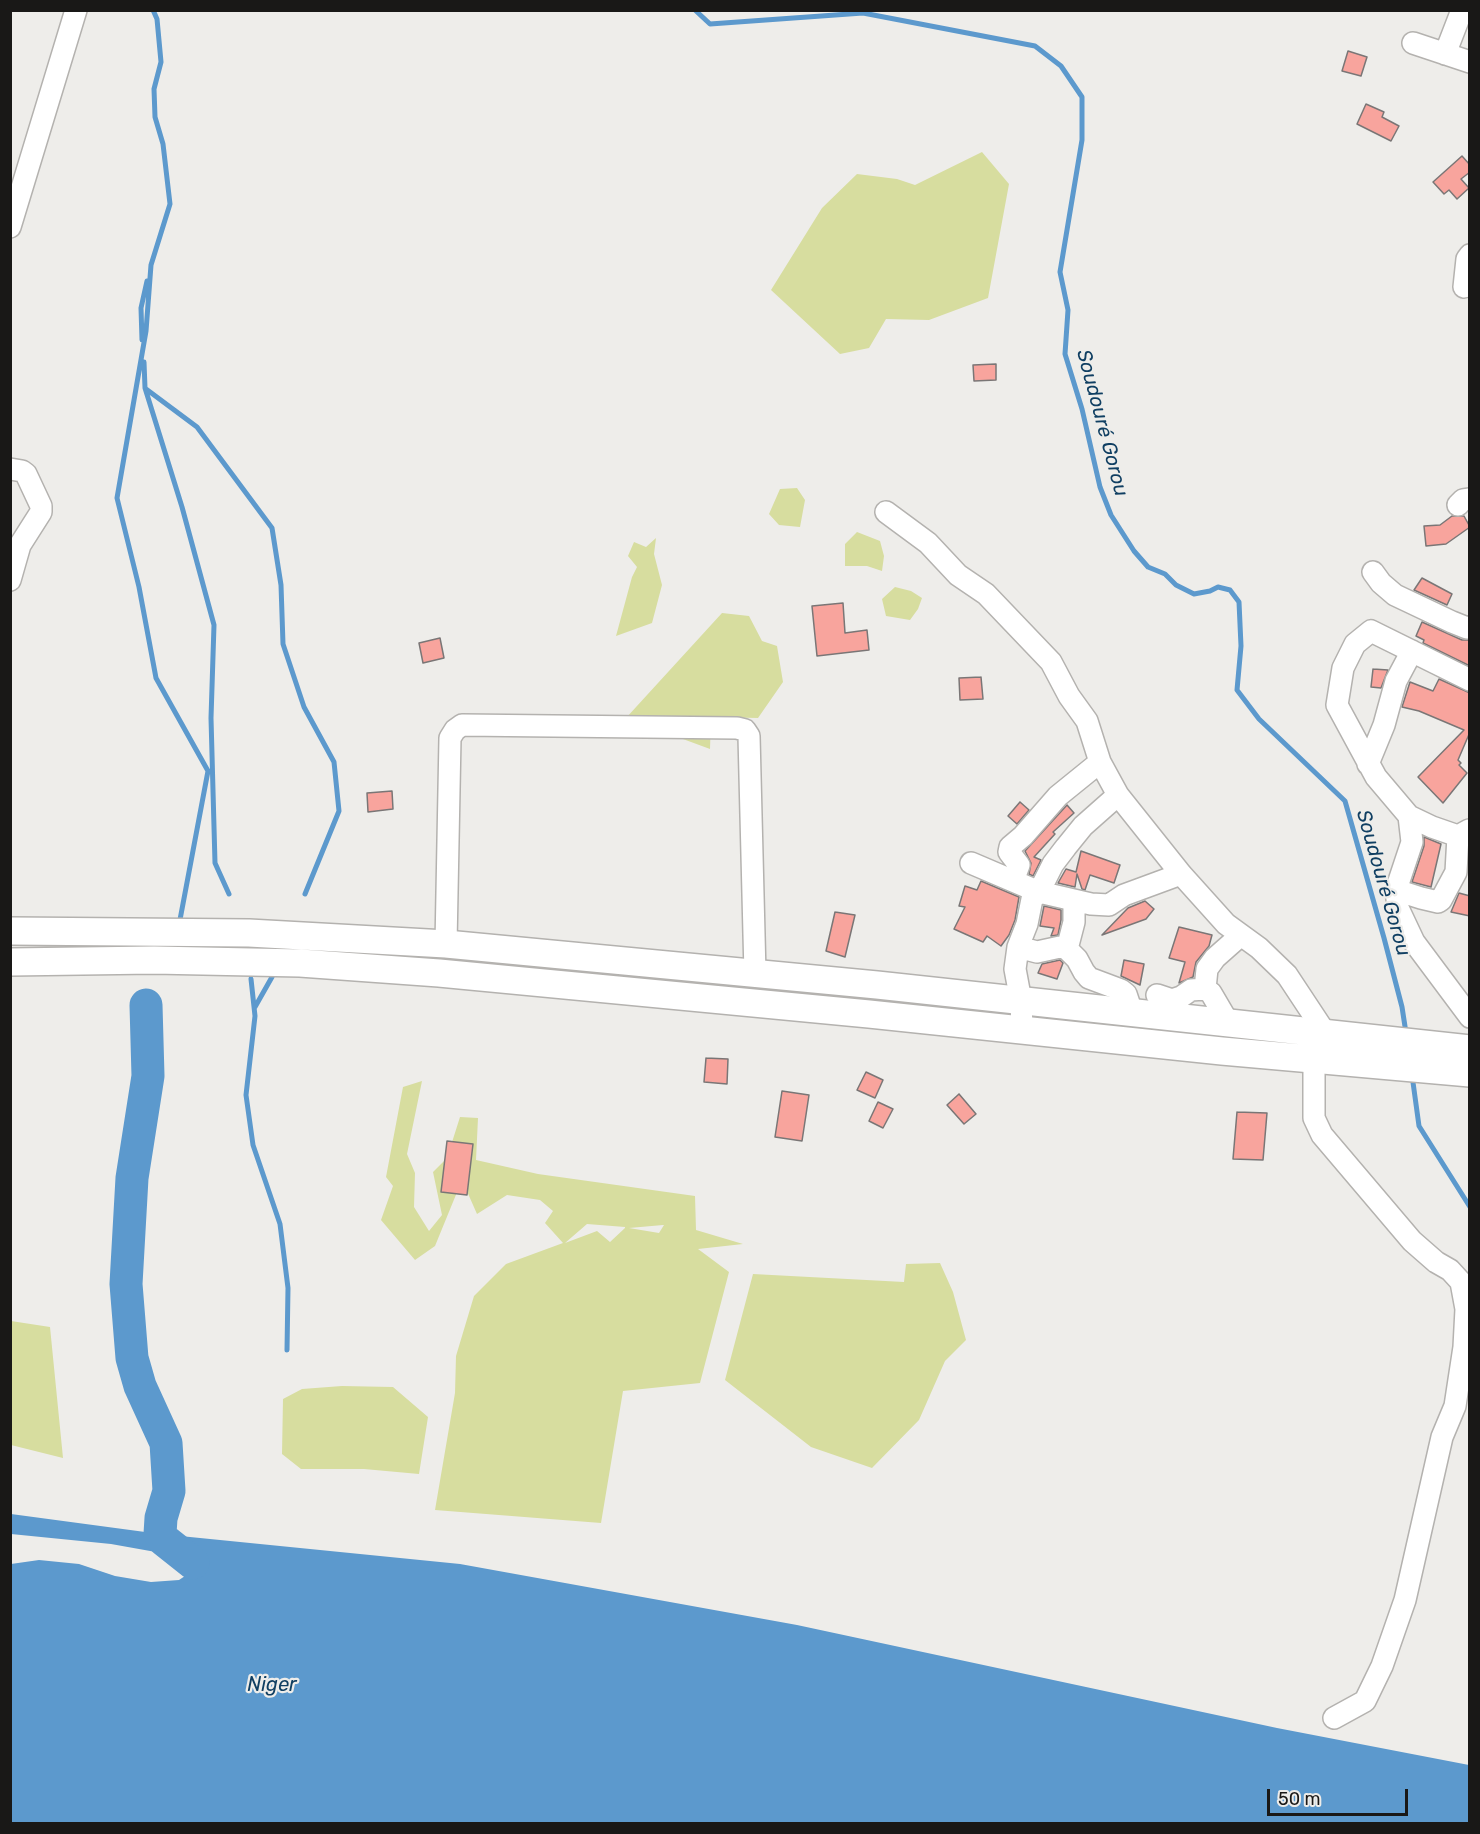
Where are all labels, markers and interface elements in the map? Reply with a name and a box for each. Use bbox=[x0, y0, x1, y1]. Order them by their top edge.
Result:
water label: Soudouré Gorou bbox=[1071, 347, 1133, 499]
water label: Soudouré Gorou bbox=[1351, 807, 1415, 959]
water label: Niger bbox=[247, 1673, 297, 1697]
scale bar bbox=[1270, 1777, 1411, 1815]
text: 50 m bbox=[1278, 1788, 1321, 1810]

